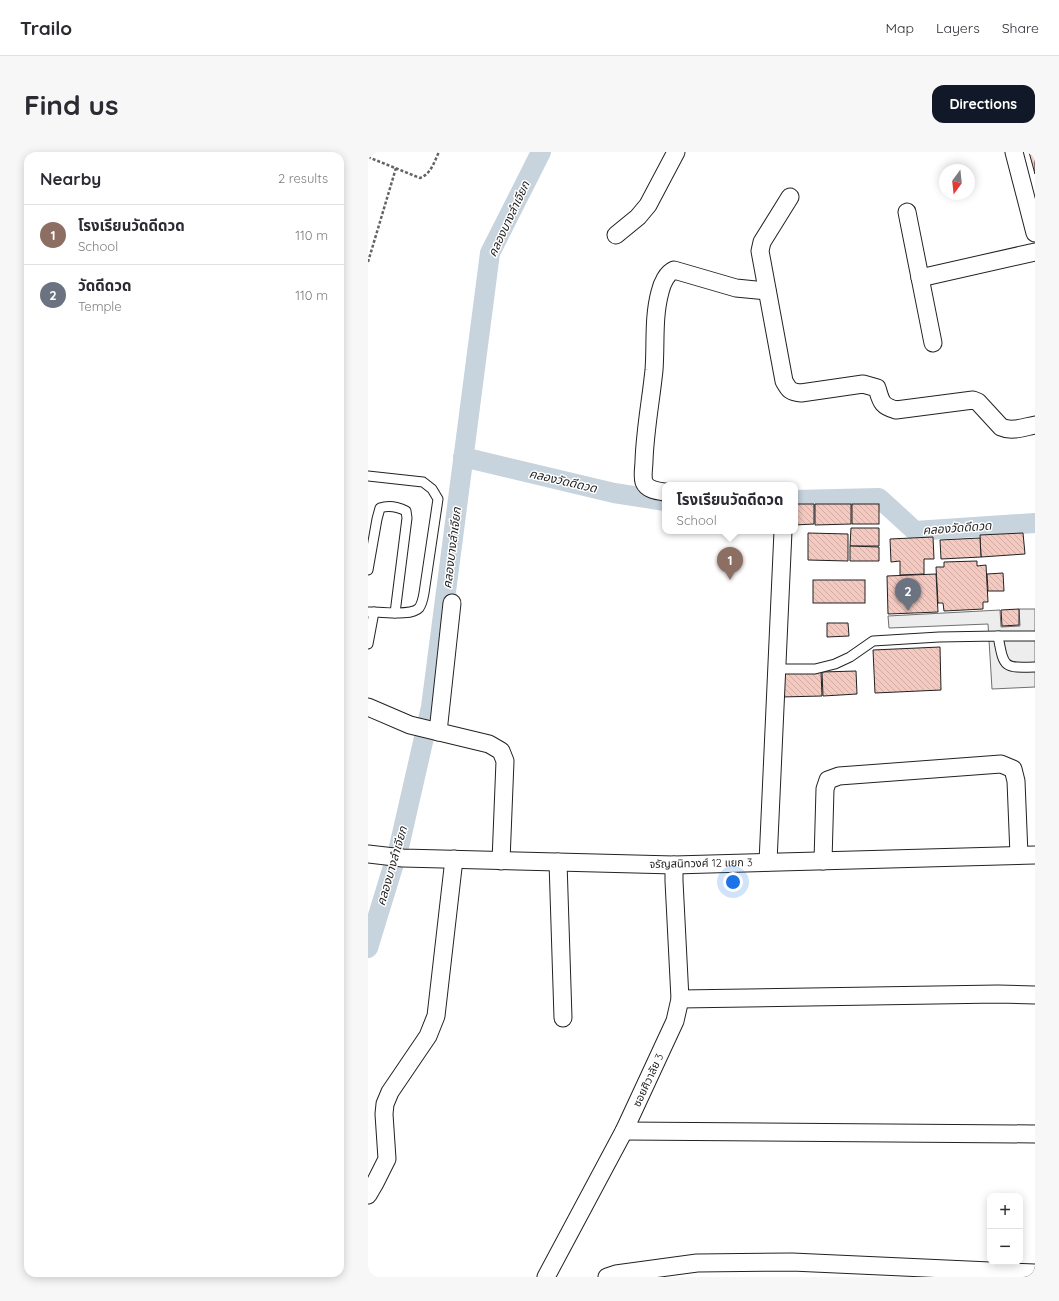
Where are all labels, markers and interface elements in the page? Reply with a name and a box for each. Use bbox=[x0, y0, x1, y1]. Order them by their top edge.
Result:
text: Trailo bbox=[20, 16, 72, 40]
text: Map bbox=[885, 19, 914, 37]
text: Layers bbox=[936, 19, 980, 37]
text: Share bbox=[1002, 19, 1039, 37]
button: Directions bbox=[932, 85, 1035, 123]
text: Find us bbox=[24, 87, 118, 122]
north arrow bbox=[939, 164, 975, 200]
text: Nearby bbox=[40, 168, 101, 189]
text: 2 results bbox=[278, 170, 328, 186]
water label: คลองบางลำเจียก bbox=[484, 178, 533, 259]
text: โรงเรียนวัดดีดวด bbox=[78, 216, 185, 235]
text: 1 bbox=[50, 227, 56, 243]
text: 110 m bbox=[295, 227, 328, 243]
text: School bbox=[78, 238, 118, 254]
text: วัดดีดวด bbox=[78, 276, 131, 295]
text: 2 bbox=[49, 287, 57, 303]
text: 110 m bbox=[295, 287, 328, 303]
text: Temple bbox=[78, 298, 122, 314]
water label: คลองวัดดีดวด bbox=[528, 465, 599, 496]
popup bbox=[662, 482, 798, 534]
text: โรงเรียนวัดดีดวด bbox=[677, 490, 783, 509]
water label: คลองบางลำเจียก bbox=[439, 506, 464, 589]
text: School bbox=[677, 512, 717, 528]
water label: คลองวัดดีดวด bbox=[922, 518, 992, 537]
pin: 1 bbox=[717, 547, 743, 580]
pin: 2 bbox=[895, 578, 921, 611]
water label: คลองบางลำเจียก bbox=[373, 824, 410, 907]
street label: จรัญสนิทวงศ์ 12 แยก 3 bbox=[649, 855, 753, 871]
your location bbox=[723, 872, 743, 892]
street label: ซอยศิวาลัย 3 bbox=[630, 1051, 667, 1109]
map controls bbox=[987, 1193, 1023, 1265]
button: + bbox=[987, 1193, 1023, 1229]
button: − bbox=[987, 1229, 1023, 1265]

